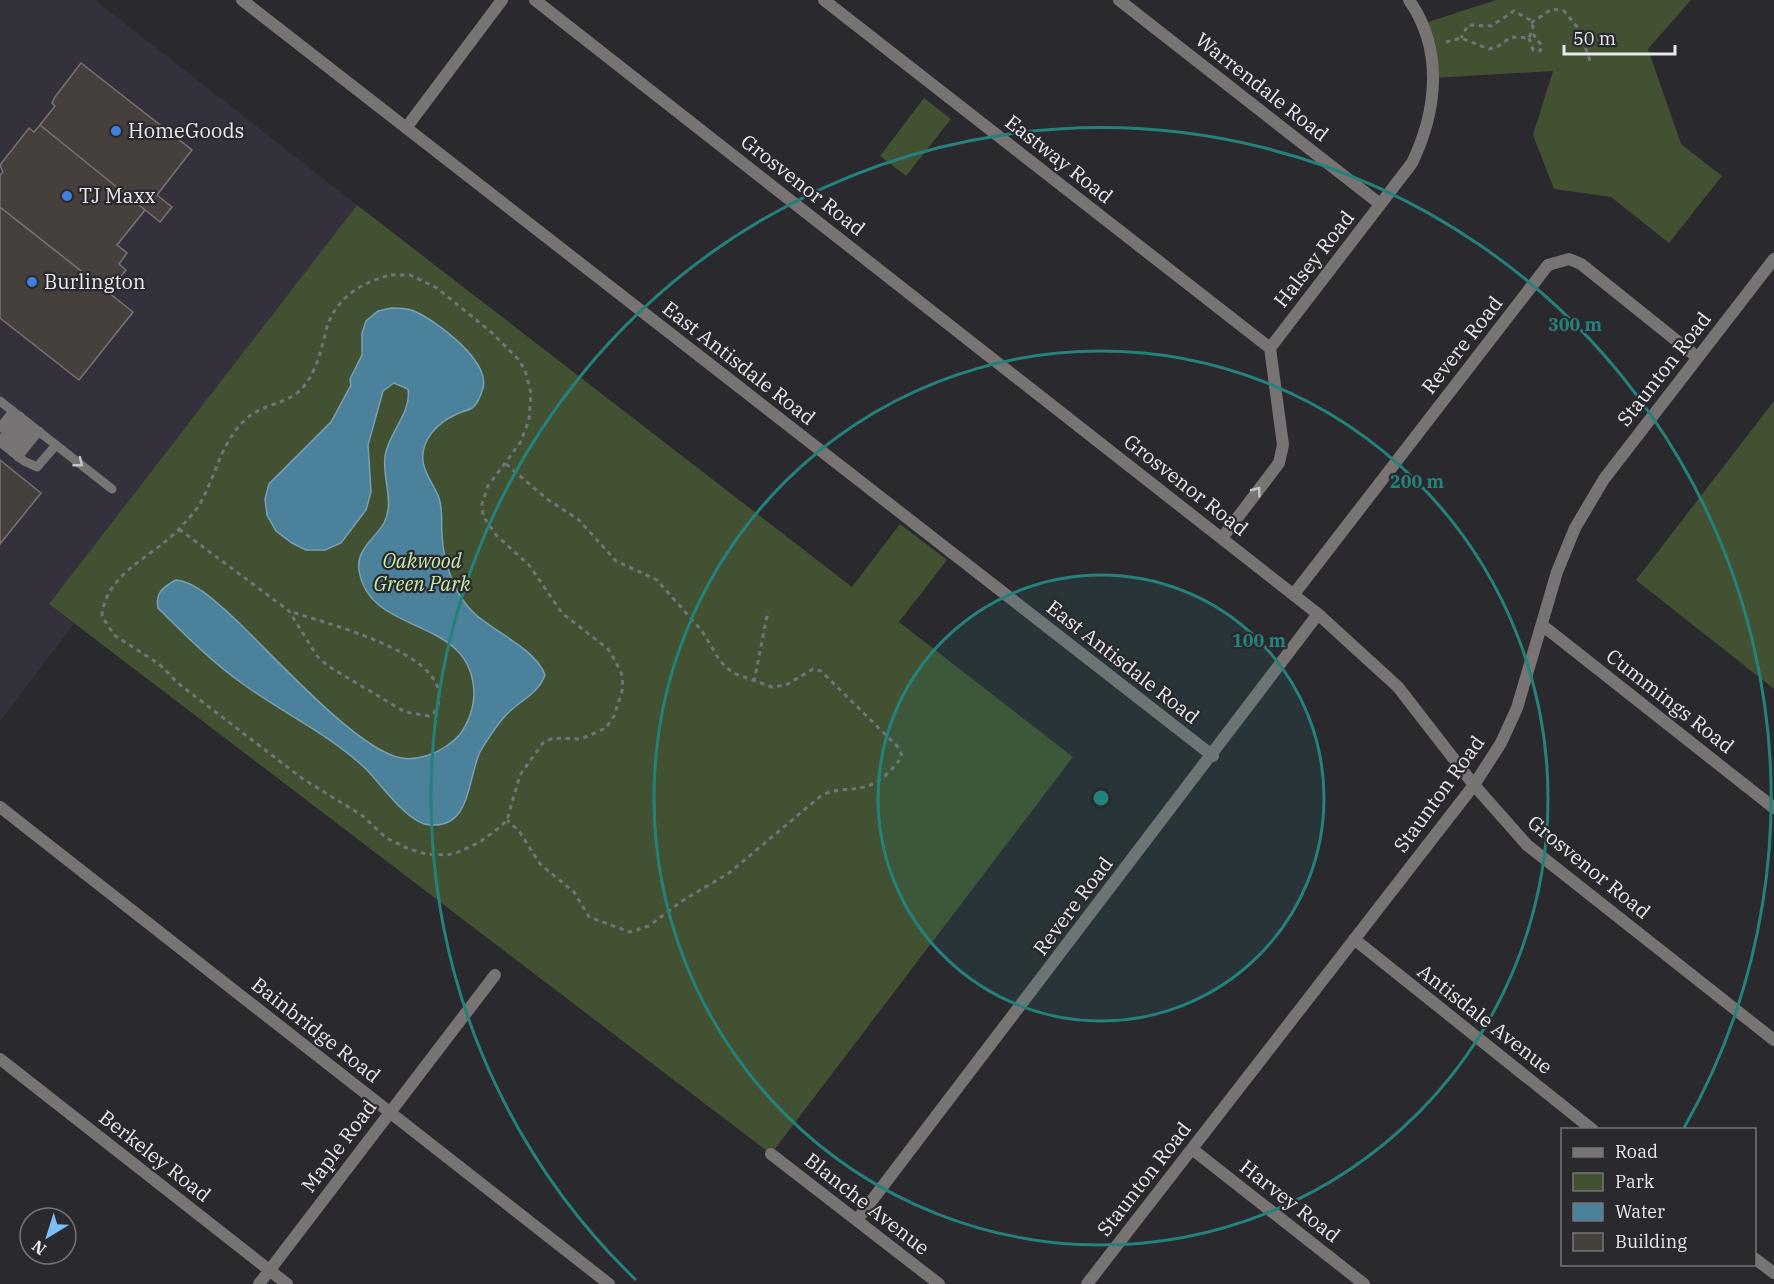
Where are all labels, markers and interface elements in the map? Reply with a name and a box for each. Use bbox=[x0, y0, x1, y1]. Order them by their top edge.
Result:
scale bar bbox=[1564, 18, 1675, 56]
street label: Warrendale Road bbox=[1190, 26, 1335, 147]
text: 50 m bbox=[1573, 27, 1616, 50]
street label: Eastway Road bbox=[1000, 108, 1119, 209]
place label: HomeGoods bbox=[128, 117, 244, 144]
marker: HomeGoods bbox=[109, 124, 123, 138]
street label: Grosvenor Road bbox=[736, 128, 871, 242]
place label: TJ Maxx bbox=[79, 182, 156, 209]
marker: TJ Maxx bbox=[60, 189, 74, 203]
street label: Halsey Road bbox=[1267, 205, 1360, 313]
place label: Burlington bbox=[44, 268, 146, 295]
marker: Burlington bbox=[25, 275, 39, 289]
street label: Revere Road bbox=[1415, 290, 1508, 399]
street label: East Antisdale Road bbox=[657, 294, 821, 431]
street label: Staunton Road bbox=[1610, 306, 1717, 431]
text: 300 m bbox=[1548, 313, 1603, 336]
street label: Grosvenor Road bbox=[1119, 428, 1254, 542]
one-way arrow bbox=[72, 455, 83, 466]
text: 200 m bbox=[1390, 470, 1445, 493]
one-way arrow bbox=[1250, 487, 1261, 498]
park label: Oakwood Green Park bbox=[373, 547, 471, 597]
street label: East Antisdale Road bbox=[1041, 593, 1205, 730]
text: 100 m bbox=[1232, 629, 1287, 652]
street label: Cummings Road bbox=[1601, 642, 1740, 759]
street label: Staunton Road bbox=[1387, 730, 1490, 858]
centre of rings bbox=[1091, 788, 1111, 808]
street label: Grosvenor Road bbox=[1522, 809, 1656, 924]
street label: Revere Road bbox=[1027, 851, 1119, 961]
street label: Antisdale Avenue bbox=[1412, 957, 1558, 1080]
street label: Bainbridge Road bbox=[246, 971, 386, 1088]
street label: Maple Road bbox=[295, 1094, 382, 1198]
street label: Berkeley Road bbox=[94, 1103, 217, 1208]
street label: Staunton Road bbox=[1090, 1116, 1197, 1241]
legend bbox=[1561, 1128, 1756, 1266]
text: Road bbox=[1615, 1140, 1658, 1163]
street label: Blanche Avenue bbox=[799, 1146, 935, 1261]
street label: Harvey Road bbox=[1235, 1153, 1346, 1248]
text: Park bbox=[1615, 1170, 1655, 1193]
text: Water bbox=[1615, 1200, 1665, 1223]
north arrow bbox=[18, 1206, 78, 1266]
text: Building bbox=[1615, 1230, 1687, 1253]
text: N bbox=[28, 1236, 50, 1260]

